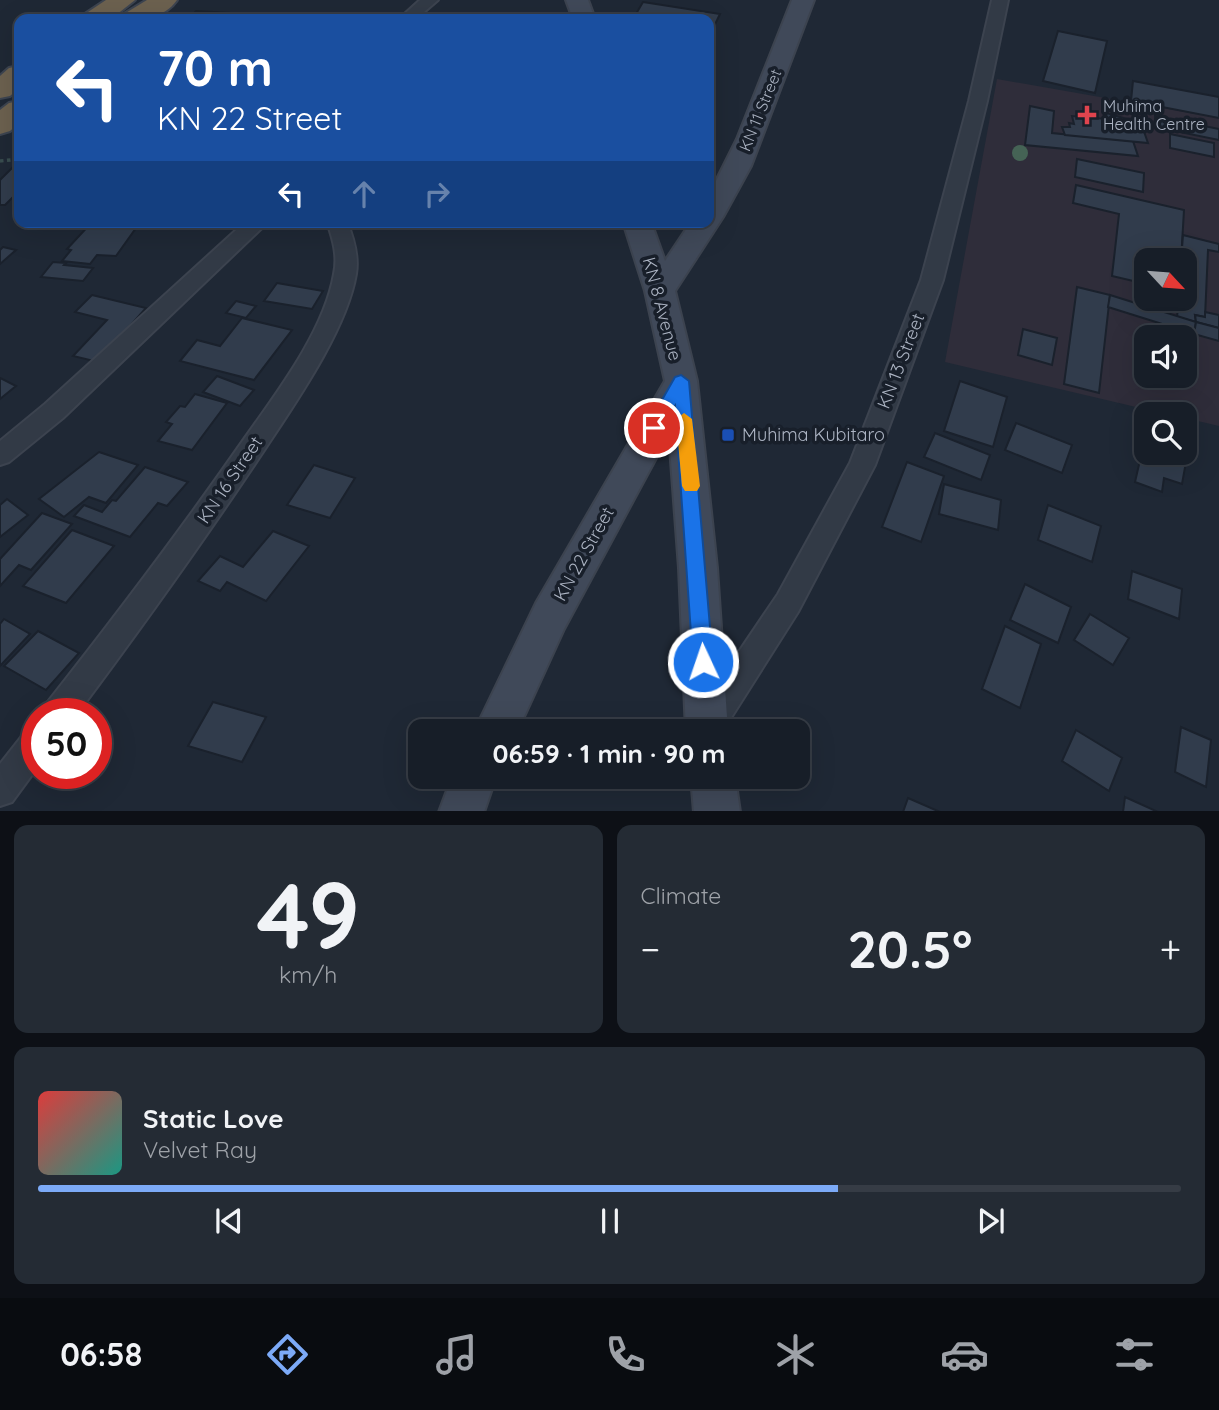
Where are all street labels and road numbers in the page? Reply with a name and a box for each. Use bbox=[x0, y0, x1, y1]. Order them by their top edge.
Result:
street label: KN 11 Street bbox=[734, 66, 786, 154]
street label: KN 8 Avenue bbox=[638, 255, 687, 363]
street label: KN 13 Street bbox=[872, 310, 929, 412]
street label: KN 16 Street bbox=[192, 432, 267, 528]
street label: KN 22 Street bbox=[548, 503, 619, 605]

